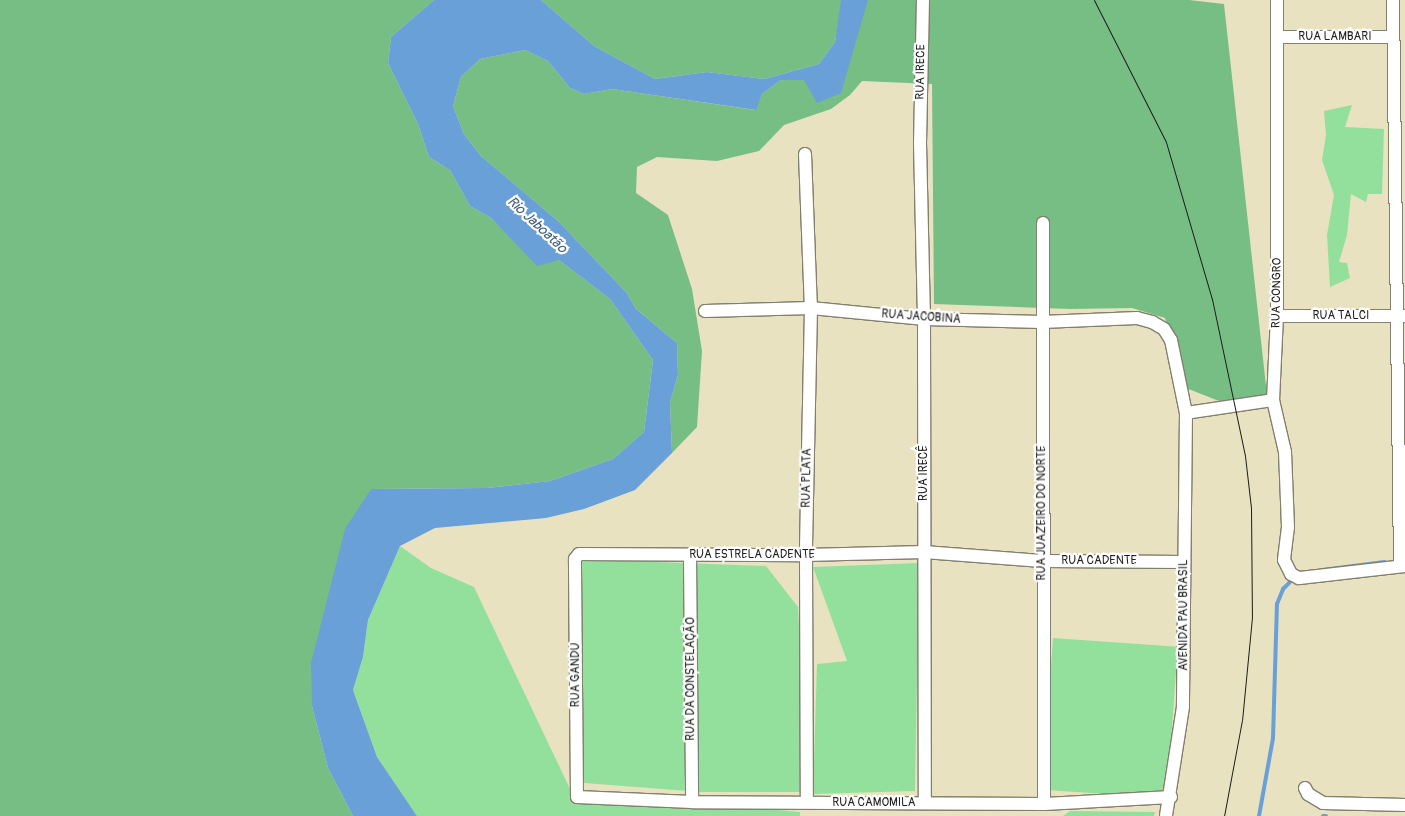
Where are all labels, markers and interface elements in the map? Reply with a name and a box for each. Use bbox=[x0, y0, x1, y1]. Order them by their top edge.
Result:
street label: RUA LAMBARI bbox=[1298, 30, 1372, 44]
street label: RUA IRECE bbox=[913, 44, 929, 100]
water label: Rio Jaboatão bbox=[504, 193, 570, 257]
street label: RUA CONGRO bbox=[1269, 258, 1285, 328]
street label: RUA JACOBINA bbox=[881, 307, 961, 327]
street label: RUA TALCI bbox=[1313, 309, 1369, 323]
street label: RUA IRECÊ bbox=[917, 445, 931, 501]
street label: RUA JUAZEIRO DO NORTE bbox=[1035, 445, 1049, 581]
street label: RUA PLATA bbox=[799, 448, 815, 508]
street label: RUA ESTRELA CADENTE bbox=[689, 548, 815, 562]
street label: RUA CADENTE bbox=[1061, 554, 1137, 568]
street label: AVENIDA PAU BRASIL bbox=[1177, 559, 1191, 671]
street label: RUA DA CONSTELAÇÃO bbox=[684, 617, 698, 741]
street label: RUA GANDU bbox=[569, 643, 583, 707]
street label: RUA CAMOMILA bbox=[832, 796, 916, 810]

